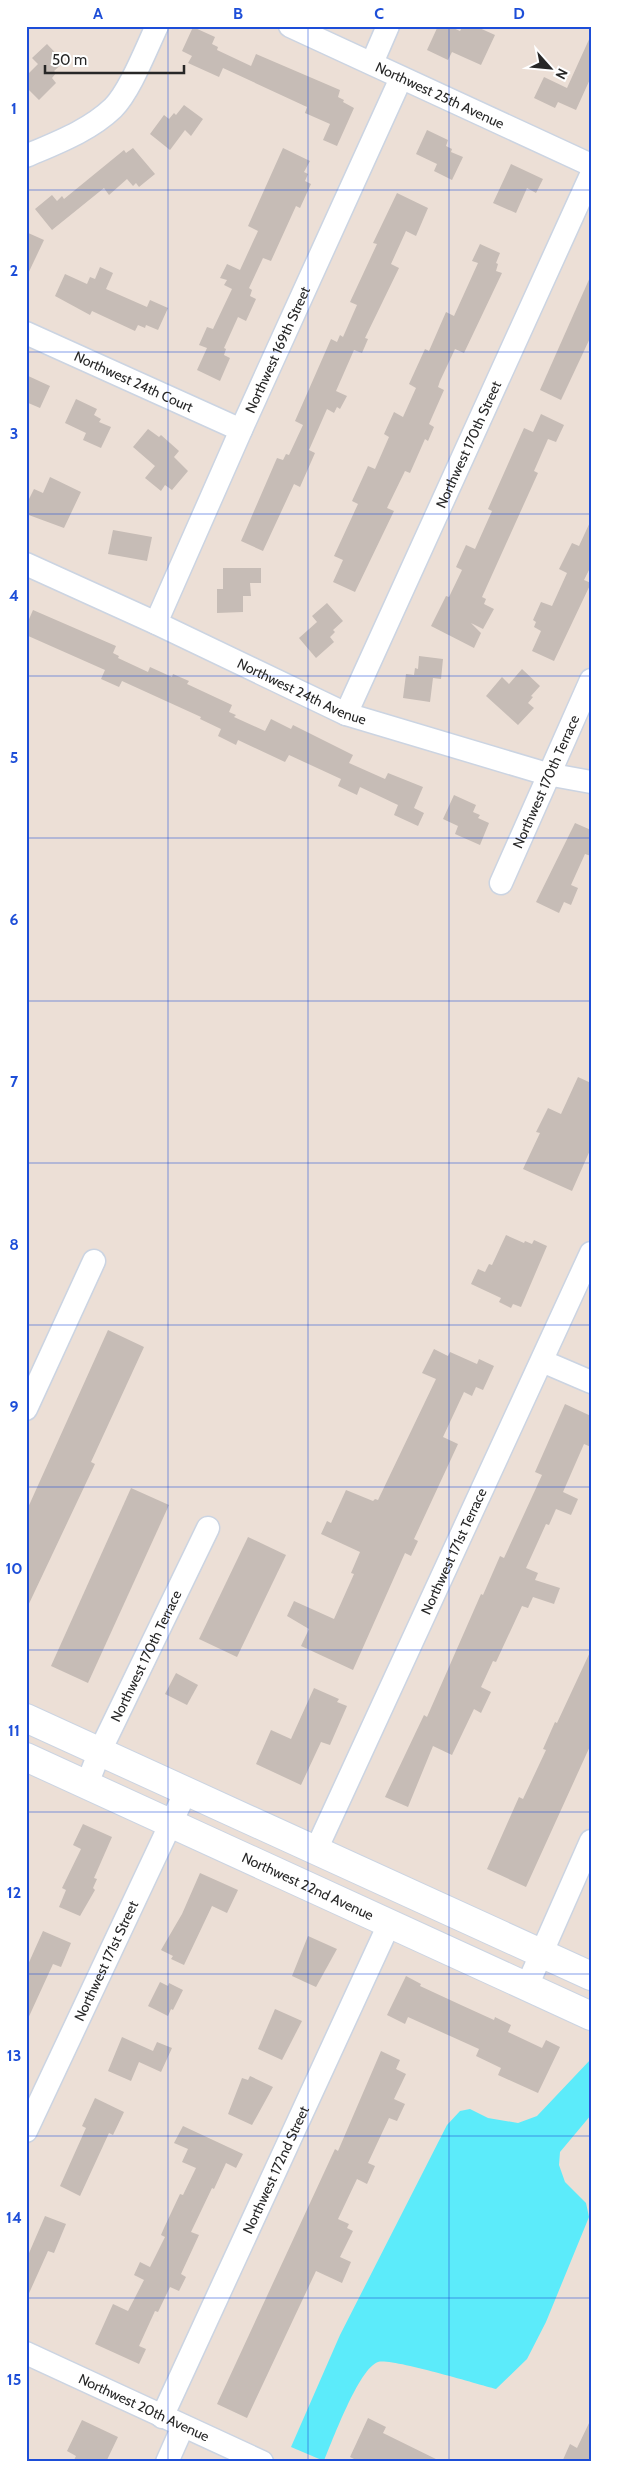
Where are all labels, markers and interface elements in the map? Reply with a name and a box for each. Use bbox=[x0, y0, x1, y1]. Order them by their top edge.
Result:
text: A bbox=[93, 4, 103, 23]
text: B bbox=[233, 4, 243, 23]
text: C bbox=[374, 4, 384, 23]
text: D bbox=[513, 4, 525, 23]
scale bar bbox=[45, 42, 184, 74]
north arrow bbox=[524, 42, 574, 92]
text: 50 m bbox=[52, 51, 87, 69]
street label: Northwest 25th Avenue bbox=[373, 58, 507, 133]
text: N bbox=[551, 65, 572, 82]
text: 1 bbox=[11, 99, 17, 118]
text: 2 bbox=[10, 261, 18, 280]
street label: Northwest 169th Street bbox=[241, 283, 314, 416]
street label: Northwest 24th Court bbox=[71, 347, 196, 416]
street label: Northwest 170th Street bbox=[432, 378, 505, 511]
text: 3 bbox=[10, 424, 18, 443]
text: 4 bbox=[9, 586, 19, 605]
street label: Northwest 24th Avenue bbox=[234, 654, 368, 729]
street label: Northwest 170th Terrace bbox=[509, 712, 583, 851]
text: 5 bbox=[10, 748, 18, 767]
text: 6 bbox=[10, 910, 19, 929]
text: 7 bbox=[10, 1072, 19, 1091]
text: 8 bbox=[9, 1235, 19, 1254]
text: 9 bbox=[10, 1397, 19, 1416]
street label: Northwest 171st Terrace bbox=[417, 1485, 491, 1617]
text: 10 bbox=[5, 1559, 23, 1578]
street label: Northwest 170th Terrace bbox=[106, 1587, 186, 1725]
text: 11 bbox=[8, 1721, 20, 1740]
street label: Northwest 22nd Avenue bbox=[239, 1848, 376, 1924]
text: 12 bbox=[7, 1883, 21, 1902]
street label: Northwest 171st Street bbox=[70, 1898, 142, 2024]
text: 13 bbox=[7, 2046, 21, 2065]
street label: Northwest 172nd Street bbox=[239, 2103, 313, 2237]
text: 14 bbox=[6, 2208, 22, 2227]
text: 15 bbox=[7, 2370, 21, 2389]
street label: Northwest 20th Avenue bbox=[76, 2370, 212, 2445]

